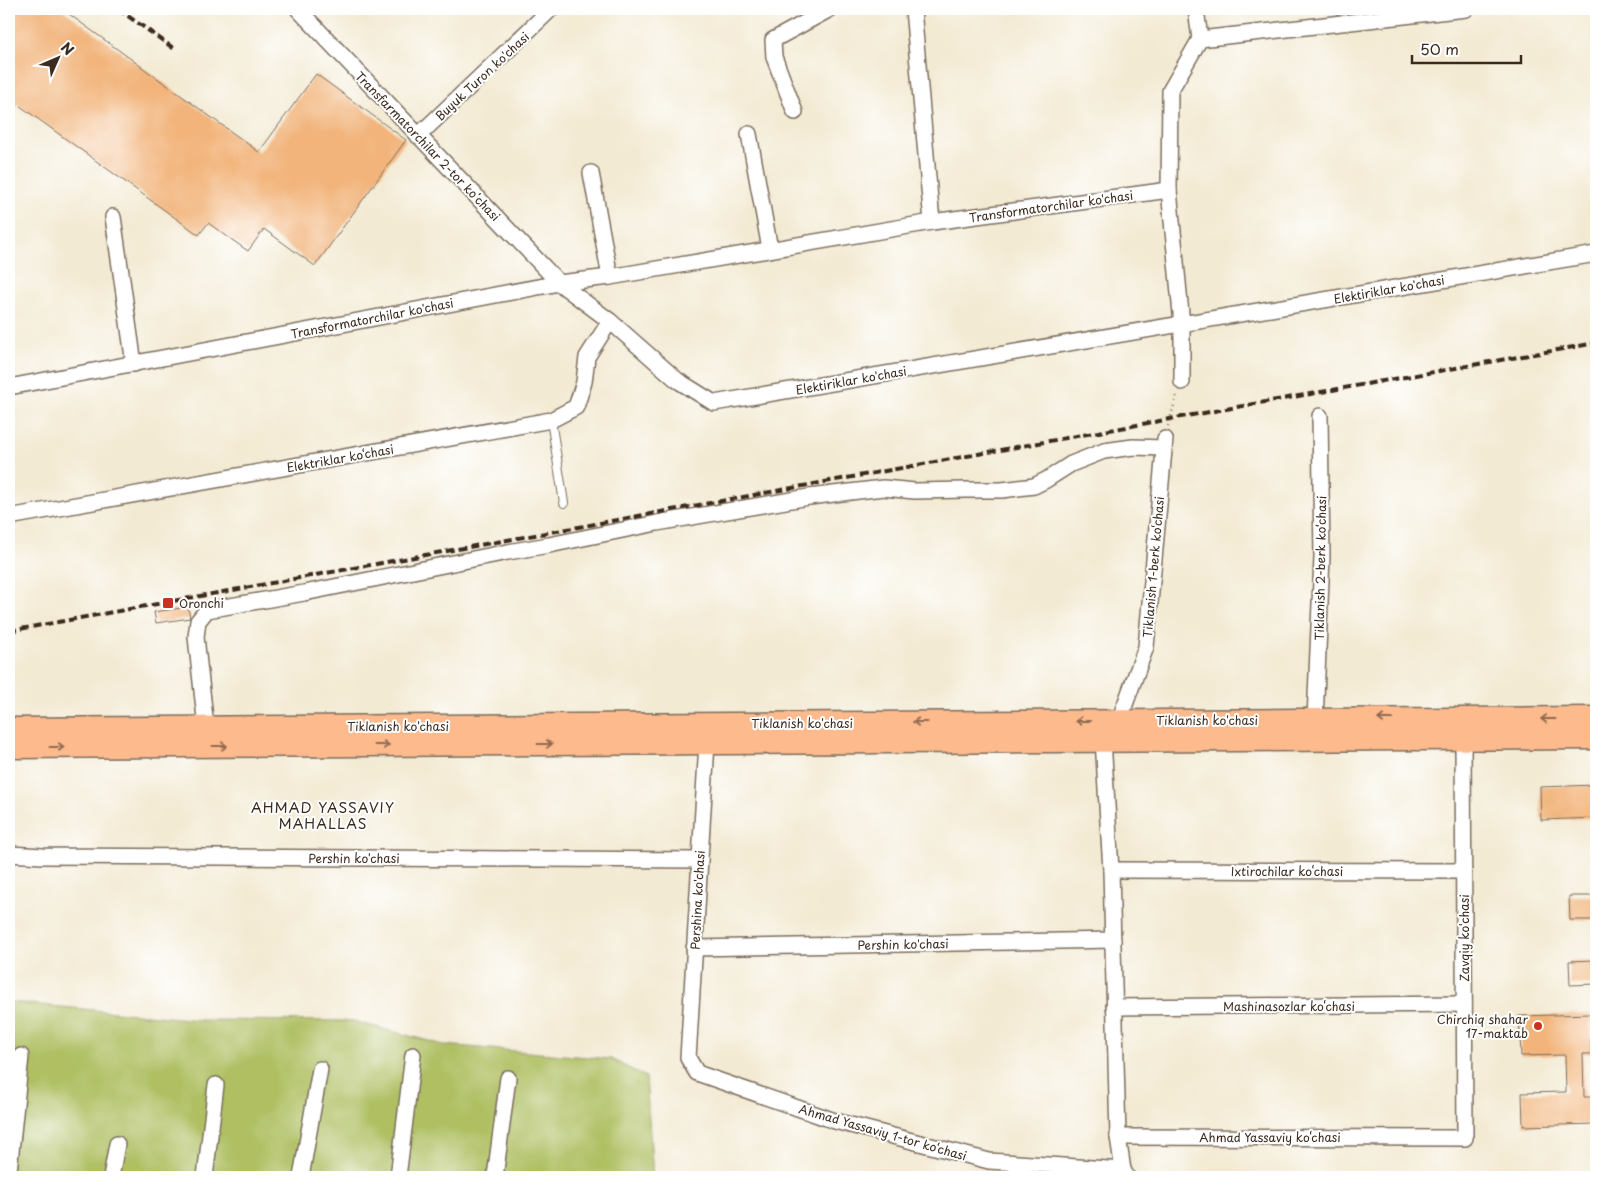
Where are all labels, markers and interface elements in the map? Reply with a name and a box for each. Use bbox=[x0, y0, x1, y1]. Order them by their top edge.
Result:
street label: Buyuk Turon ko'chasi bbox=[431, 28, 533, 124]
north arrow bbox=[32, 32, 82, 82]
scale bar bbox=[1412, 32, 1521, 64]
text: N bbox=[56, 37, 79, 60]
text: 50 m bbox=[1420, 37, 1459, 60]
street label: Transfarmatorchilar 2-tor koʻchasi bbox=[351, 67, 505, 225]
street label: Transformatorchilar ko'chasi bbox=[968, 186, 1134, 226]
street label: Elektiriklar ko'chasi bbox=[1332, 270, 1446, 308]
street label: Transformatorchilar ko'chasi bbox=[289, 293, 455, 343]
street label: Elektiriklar ko'chasi bbox=[794, 361, 908, 399]
street label: Elektriklar ko‘chasi bbox=[285, 440, 395, 476]
street label: Tiklanish 2-berk ko‘chasi bbox=[1310, 495, 1330, 641]
street label: Tiklanish 1-berk ko‘chasi bbox=[1138, 496, 1168, 638]
place label: Oronchi bbox=[179, 594, 224, 612]
marker: Oronchi bbox=[161, 596, 175, 610]
street label: Tiklanish ko'chasi bbox=[1156, 711, 1258, 729]
street label: Tiklanish ko'chasi bbox=[751, 714, 853, 732]
one-way arrow bbox=[1540, 714, 1556, 724]
one-way arrow bbox=[1377, 715, 1393, 724]
one-way arrow bbox=[1075, 716, 1091, 726]
street label: Tiklanish ko'chasi bbox=[347, 717, 449, 735]
one-way arrow bbox=[912, 717, 928, 727]
one-way arrow bbox=[536, 739, 553, 749]
one-way arrow bbox=[374, 740, 390, 750]
one-way arrow bbox=[212, 741, 228, 751]
one-way arrow bbox=[49, 742, 65, 752]
district label: AHMAD YASSAVIY MAHALLAS bbox=[251, 797, 395, 834]
street label: Pershin ko'chasi bbox=[308, 849, 400, 867]
street label: Pershina ko'chasi bbox=[685, 850, 709, 950]
street label: Ixtirochilar ko‘chasi bbox=[1231, 862, 1343, 880]
street label: Zavqiy ko'chasi bbox=[1455, 894, 1473, 982]
street label: Pershin ko'chasi bbox=[857, 934, 949, 954]
street label: Mashinasozlar ko‘chasi bbox=[1223, 997, 1355, 1015]
place label: Chirchiq shahar 17-maktab bbox=[1437, 1010, 1529, 1042]
marker: Chirchiq shahar 17-maktab bbox=[1532, 1020, 1544, 1032]
street label: Ahmad Yassaviy 1-tor ko‘chasi bbox=[797, 1099, 969, 1165]
street label: Ahmad Yassaviy ko‘chasi bbox=[1199, 1128, 1341, 1146]

